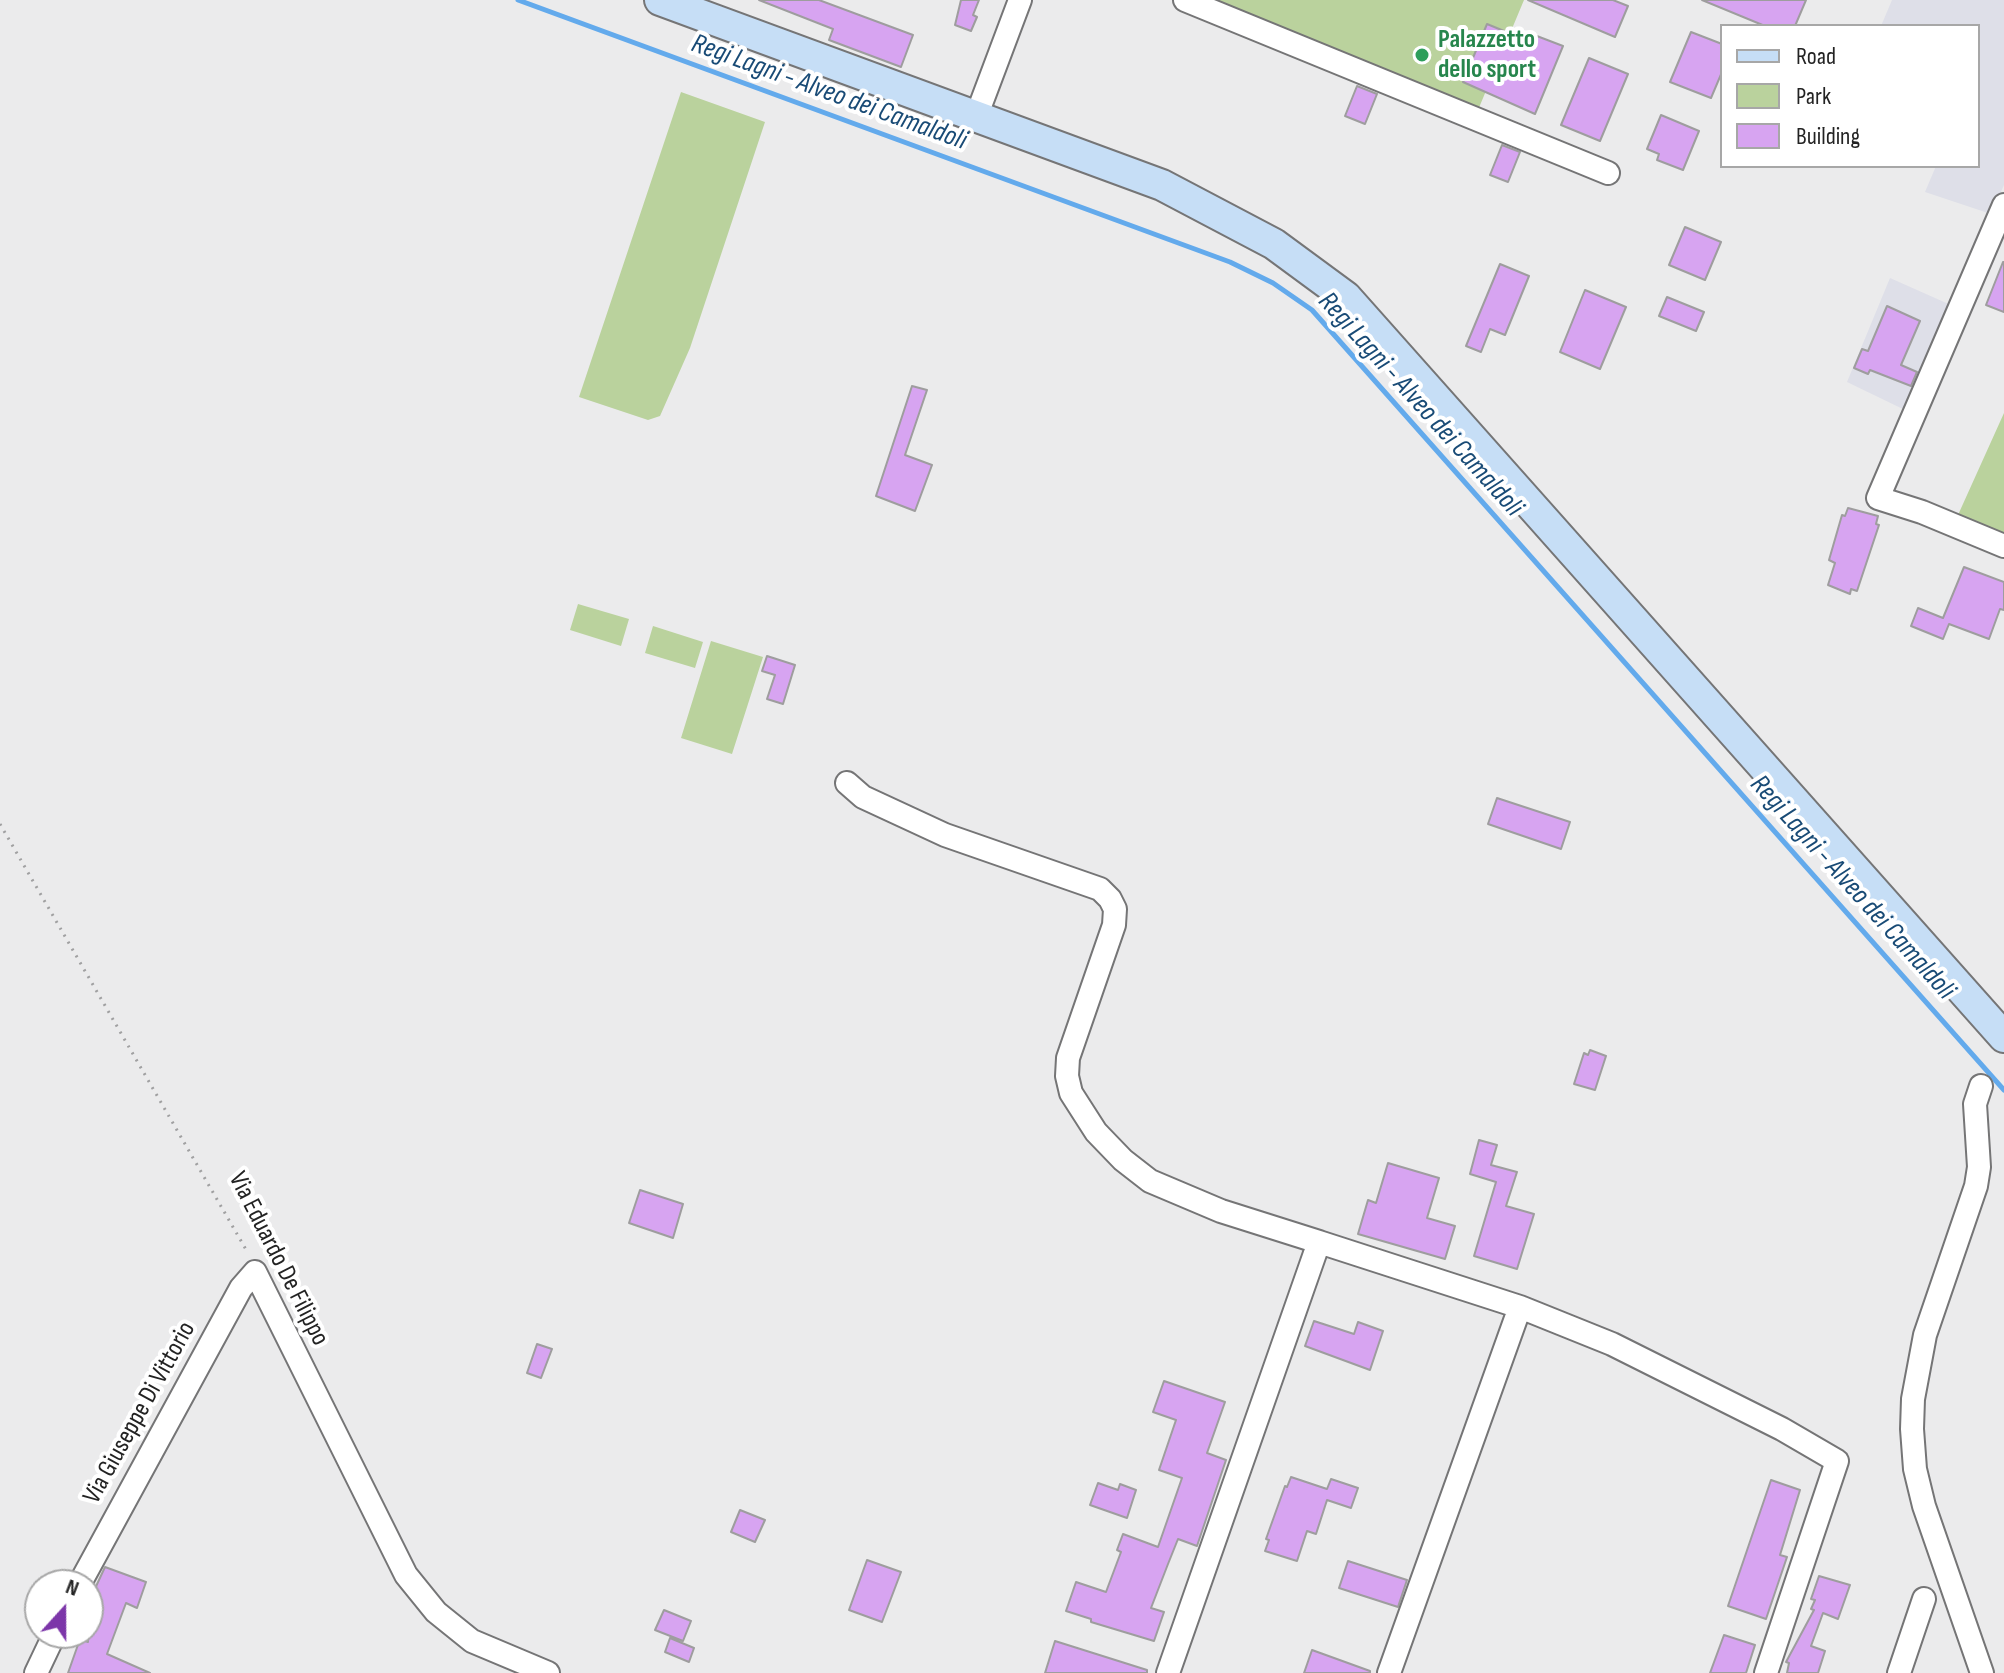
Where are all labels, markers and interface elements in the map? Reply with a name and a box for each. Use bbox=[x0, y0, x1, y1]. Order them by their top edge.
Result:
place label: Palazzetto dello sport bbox=[1438, 24, 1536, 86]
legend bbox=[1720, 24, 1980, 168]
water label: Regi Lagni - Alveo dei Camaldoli bbox=[687, 28, 971, 158]
text: Road bbox=[1796, 42, 1836, 71]
marker: Palazzetto dello sport bbox=[1413, 46, 1431, 64]
text: Park bbox=[1796, 82, 1831, 111]
text: Building bbox=[1796, 122, 1860, 151]
water label: Regi Lagni - Alveo dei Camaldoli bbox=[1310, 286, 1530, 524]
water label: Regi Lagni - Alveo dei Camaldoli bbox=[1742, 769, 1962, 1007]
street label: Via Eduardo De Filippo bbox=[221, 1167, 335, 1351]
street label: Via Giuseppe Di Vittorio bbox=[77, 1317, 203, 1509]
north arrow bbox=[24, 1569, 104, 1649]
text: N bbox=[62, 1573, 82, 1603]

